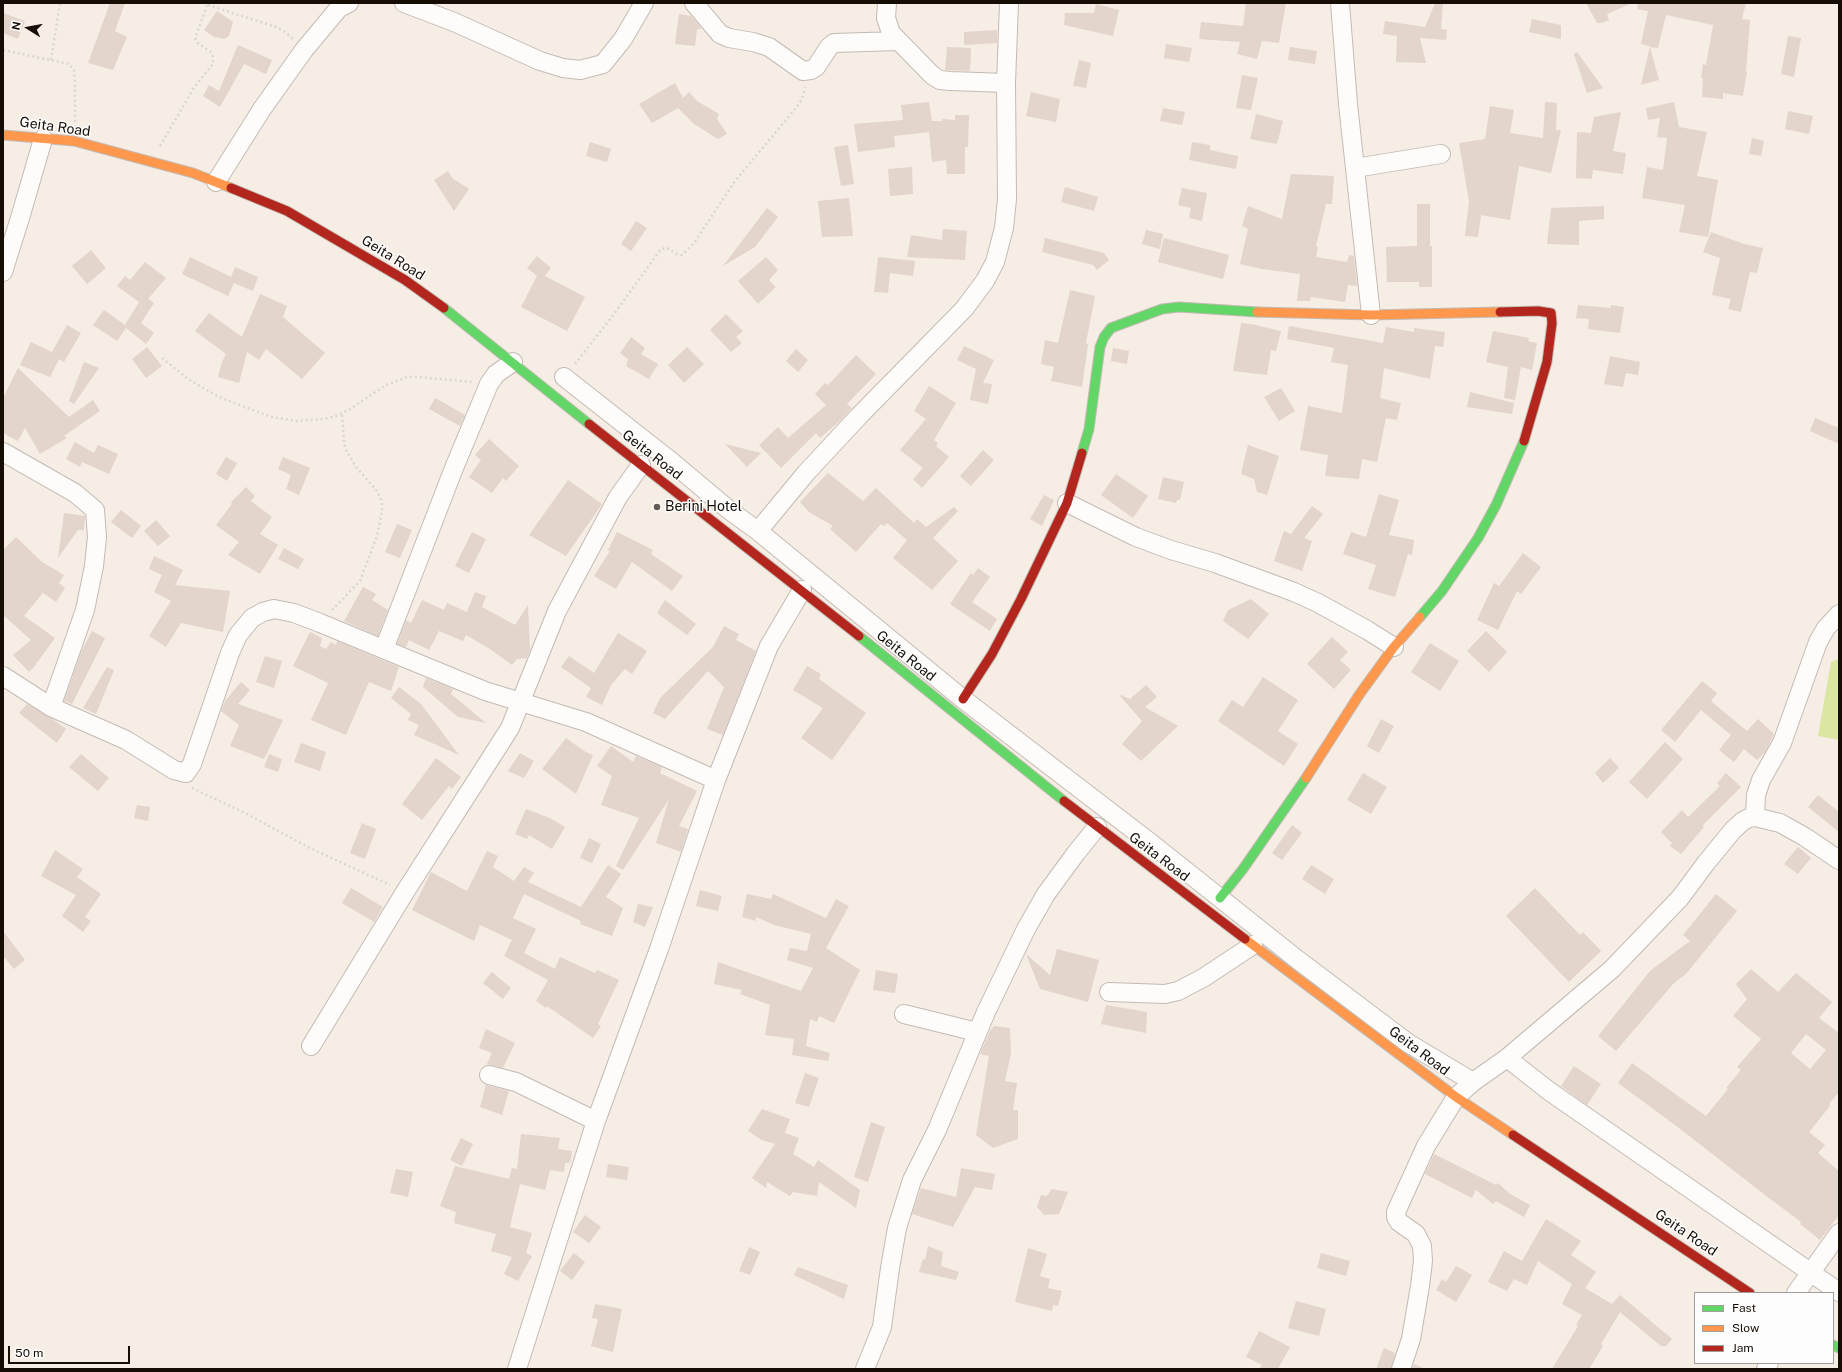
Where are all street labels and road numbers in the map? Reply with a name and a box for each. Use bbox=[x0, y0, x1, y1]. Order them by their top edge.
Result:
street label: Geita Road bbox=[18, 114, 92, 140]
street label: Geita Road bbox=[358, 232, 428, 284]
street label: Geita Road bbox=[619, 426, 685, 484]
street label: Geita Road bbox=[873, 627, 939, 685]
street label: Geita Road bbox=[1125, 829, 1193, 885]
street label: Geita Road bbox=[1385, 1023, 1453, 1079]
street label: Geita Road bbox=[1652, 1206, 1720, 1260]

